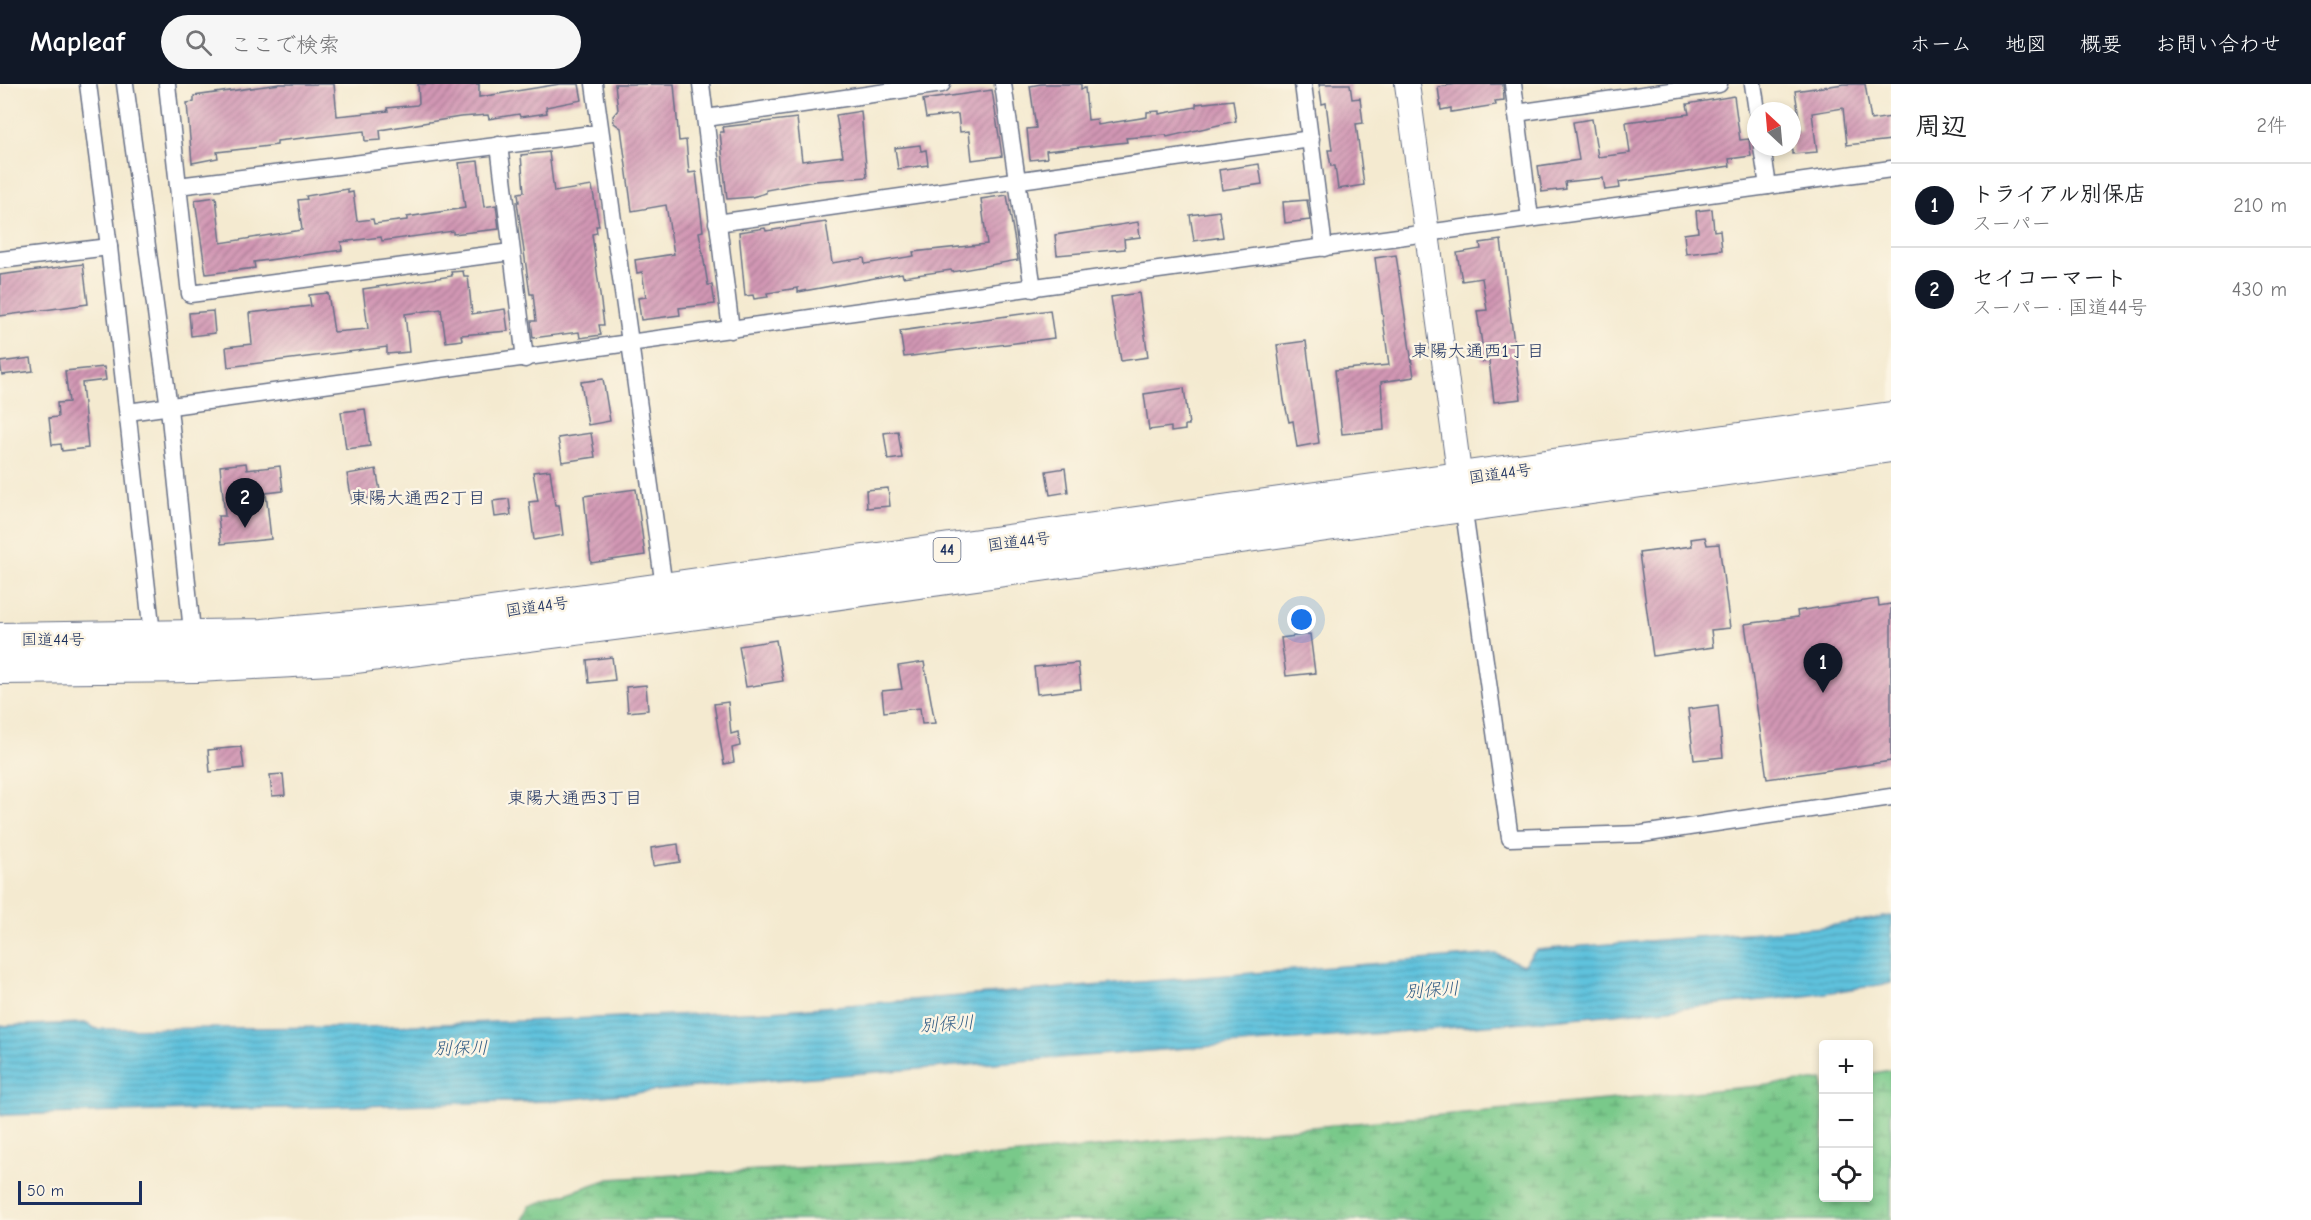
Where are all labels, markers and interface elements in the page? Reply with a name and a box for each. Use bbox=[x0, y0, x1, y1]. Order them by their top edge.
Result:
search box bbox=[161, 15, 581, 69]
text: Mapleaf bbox=[30, 26, 125, 58]
icon: search bbox=[182, 26, 215, 59]
text: ここで検索 bbox=[230, 32, 340, 58]
text: ホーム bbox=[1910, 32, 1972, 56]
text: 地図 bbox=[2005, 32, 2047, 56]
text: 概要 bbox=[2080, 32, 2122, 56]
text: お問い合わせ bbox=[2155, 32, 2281, 56]
north arrow bbox=[1747, 102, 1801, 156]
text: 周辺 bbox=[1915, 112, 1967, 142]
text: 2件 bbox=[2257, 114, 2287, 137]
text: トライアル別保店 bbox=[1972, 181, 2146, 207]
text: 1 bbox=[1931, 194, 1938, 217]
text: 210 m bbox=[2233, 194, 2287, 217]
text: スーパー bbox=[1972, 212, 2051, 235]
text: セイコーマート bbox=[1972, 265, 2127, 291]
text: 2 bbox=[1930, 278, 1939, 301]
text: 430 m bbox=[2232, 278, 2287, 301]
text: スーパー · 国道44号 bbox=[1972, 296, 2147, 319]
district label: 東陽大通西1丁目 bbox=[1411, 341, 1545, 362]
street label: 国道44号 bbox=[1467, 461, 1533, 487]
pin: 2 bbox=[226, 478, 264, 528]
district label: 東陽大通西2丁目 bbox=[350, 488, 486, 509]
street label: 国道44号 bbox=[987, 529, 1052, 555]
road number: 44 bbox=[934, 538, 960, 562]
street label: 国道44号 bbox=[504, 594, 570, 620]
your location bbox=[1287, 605, 1316, 634]
street label: 国道44号 bbox=[21, 631, 85, 649]
pin: 1 bbox=[1804, 644, 1842, 693]
district label: 東陽大通西3丁目 bbox=[507, 788, 643, 809]
water label: 別保川 bbox=[1404, 978, 1460, 1003]
water label: 別保川 bbox=[919, 1012, 975, 1037]
water label: 別保川 bbox=[434, 1038, 488, 1059]
map controls bbox=[1819, 1040, 1873, 1202]
button: + bbox=[1819, 1040, 1873, 1094]
button: − bbox=[1819, 1094, 1873, 1148]
button: locate bbox=[1819, 1148, 1873, 1202]
scale bar bbox=[18, 1178, 142, 1206]
text: 50 m bbox=[27, 1182, 64, 1200]

